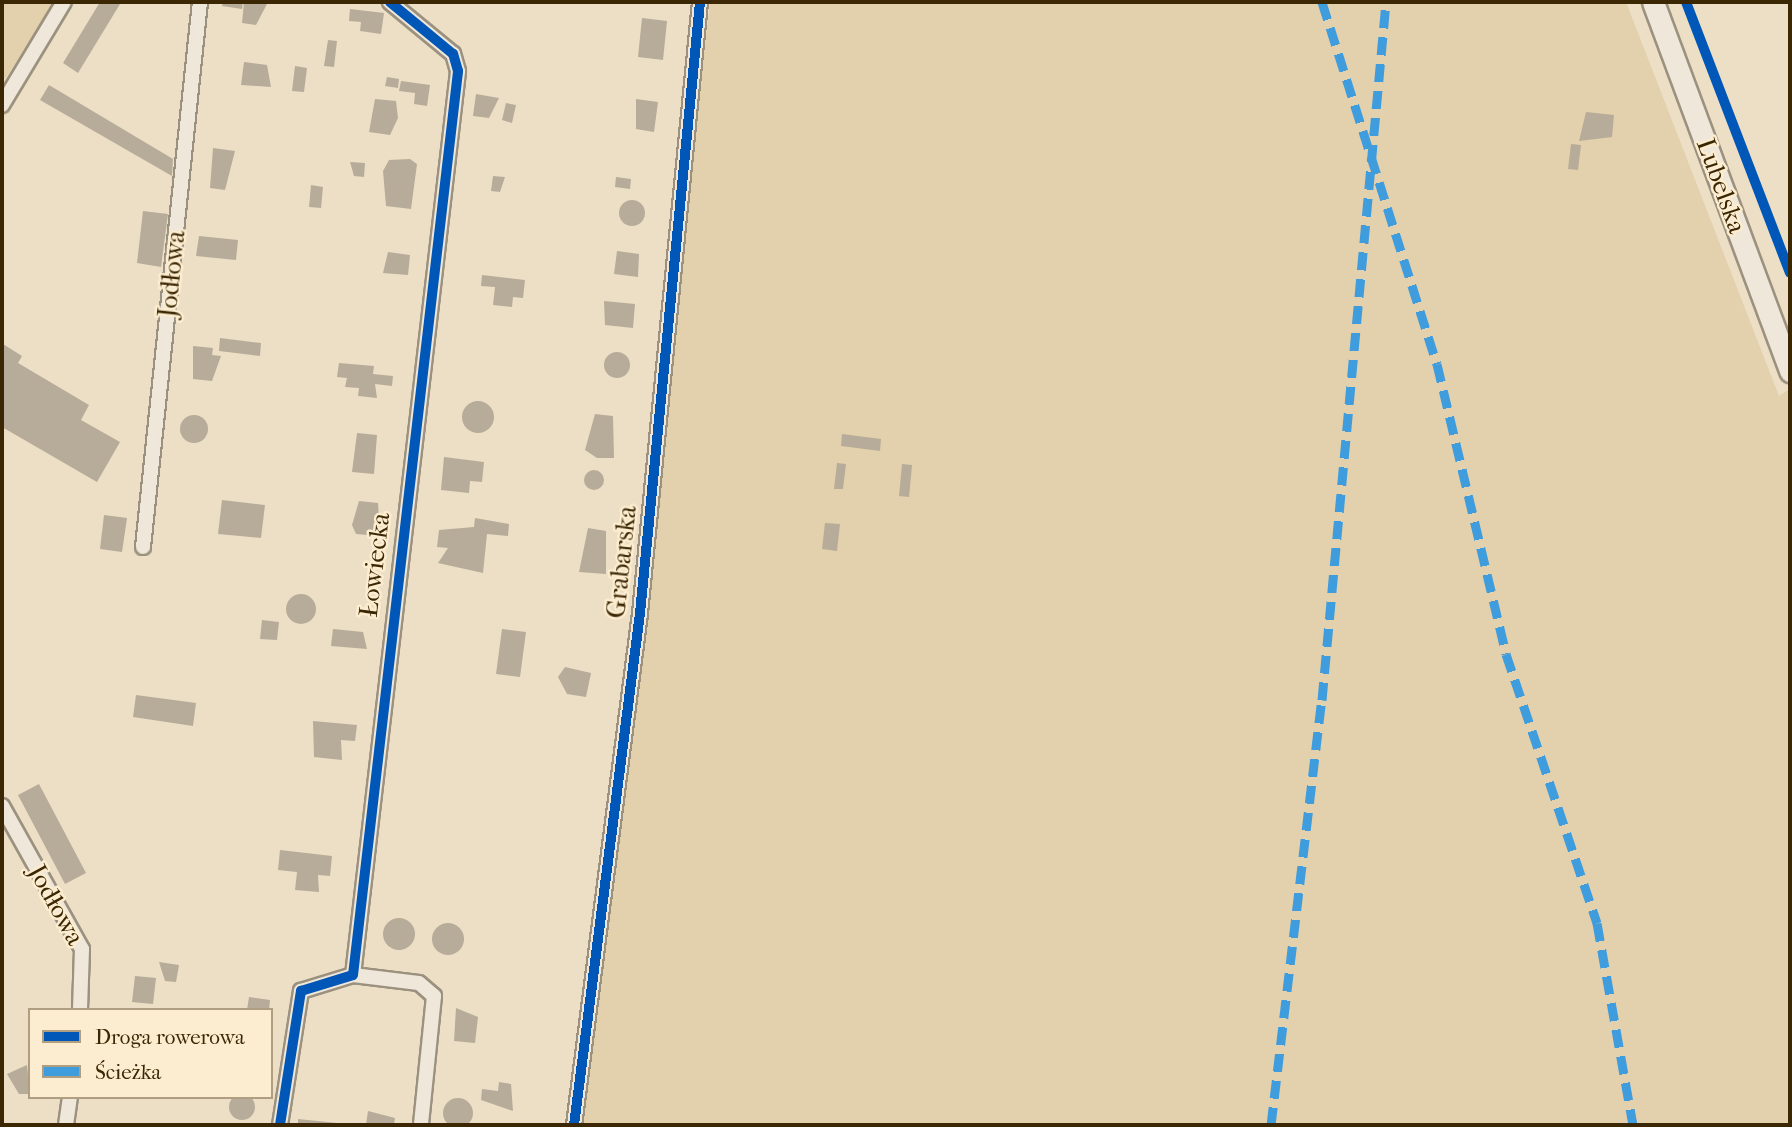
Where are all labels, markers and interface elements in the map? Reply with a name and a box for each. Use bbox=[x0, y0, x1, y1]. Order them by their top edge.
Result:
street label: Lubelska bbox=[1689, 134, 1753, 238]
street label: Jodłowa bbox=[152, 229, 192, 319]
street label: Grabarska bbox=[601, 504, 643, 620]
street label: Łowiecka bbox=[353, 511, 397, 619]
street label: Jodłowa bbox=[21, 859, 91, 951]
legend bbox=[28, 1008, 273, 1099]
text: Droga rowerowa bbox=[95, 1025, 245, 1049]
text: Ścieżka bbox=[95, 1060, 161, 1084]

